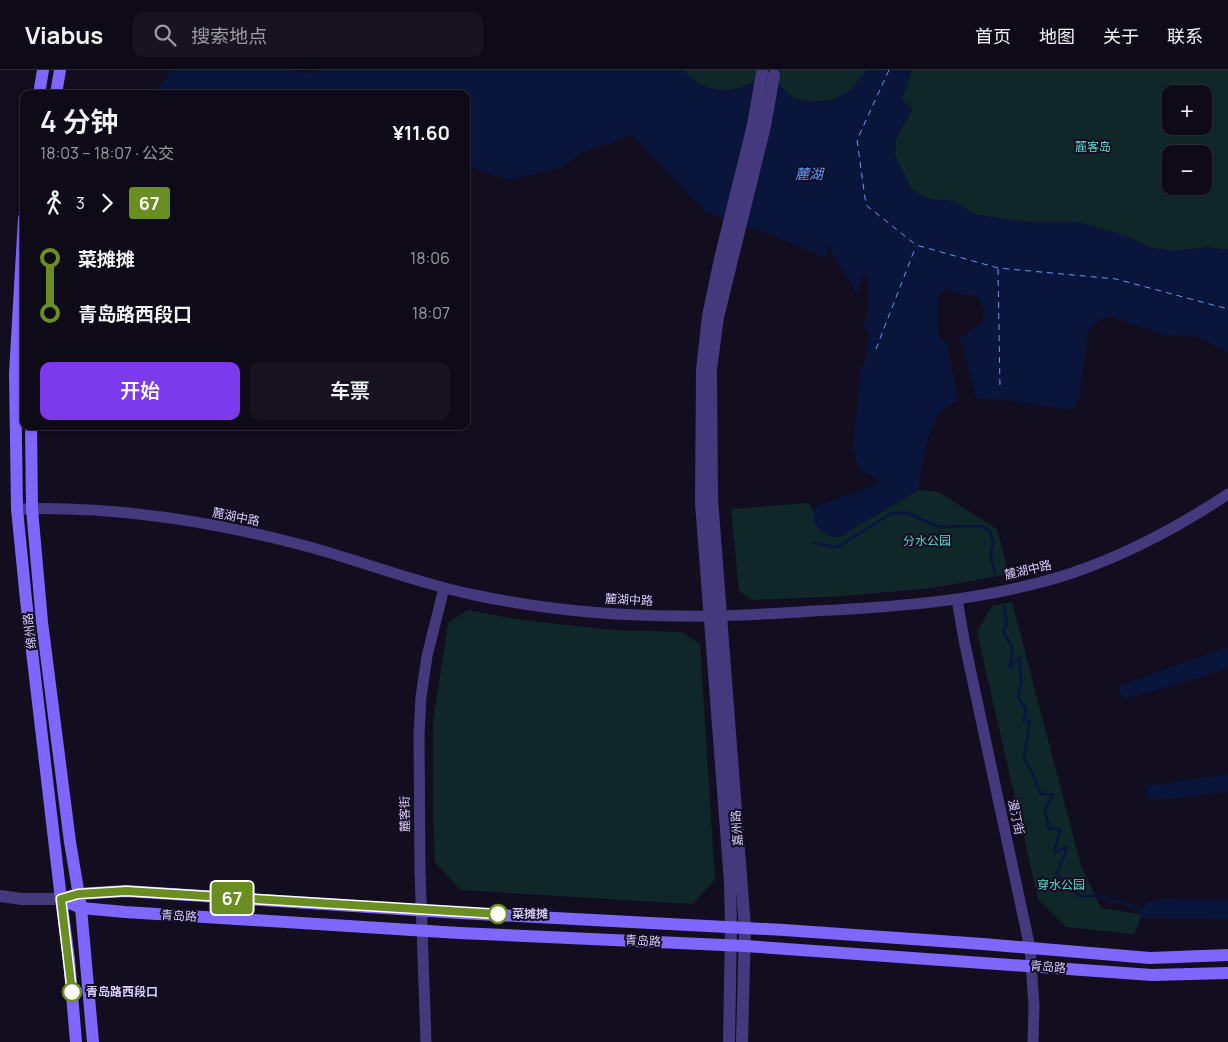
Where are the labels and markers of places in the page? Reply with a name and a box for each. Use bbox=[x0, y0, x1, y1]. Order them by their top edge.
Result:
marker: 菜摊摊 bbox=[488, 904, 508, 924]
place label: 菜摊摊 bbox=[512, 905, 548, 922]
marker: 青岛路西段口 bbox=[62, 982, 82, 1002]
place label: 青岛路西段口 bbox=[86, 983, 158, 1000]

